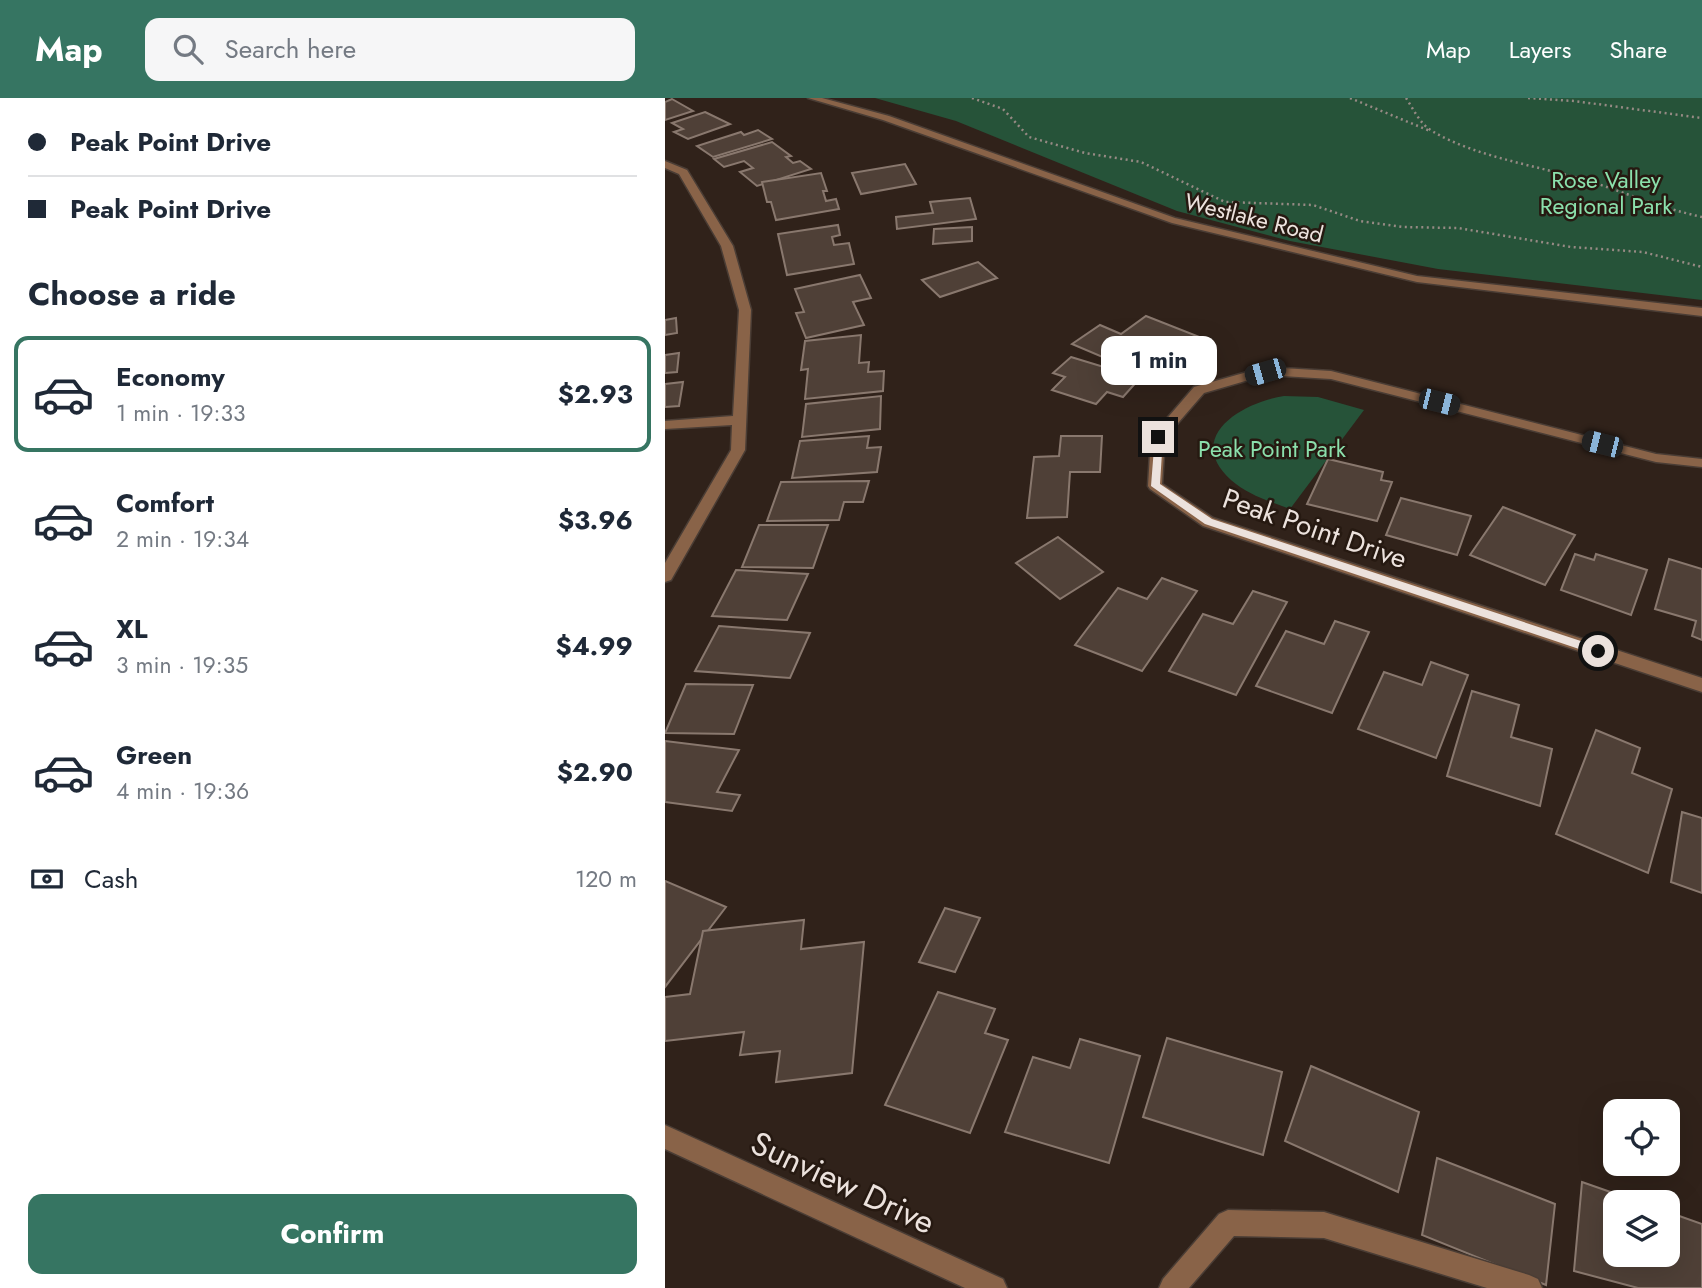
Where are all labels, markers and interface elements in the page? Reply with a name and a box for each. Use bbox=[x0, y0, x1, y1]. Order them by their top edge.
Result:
search box bbox=[145, 18, 635, 81]
text: Map bbox=[35, 26, 103, 73]
icon: search bbox=[169, 30, 207, 68]
text: Search here bbox=[225, 30, 356, 68]
text: Map bbox=[1426, 32, 1471, 67]
text: Layers bbox=[1509, 32, 1571, 67]
text: Share bbox=[1609, 32, 1667, 67]
text: Peak Point Drive bbox=[70, 123, 271, 161]
park label: Rose Valley Regional Park bbox=[1540, 163, 1673, 223]
street label: Westlake Road bbox=[1181, 184, 1327, 252]
text: Peak Point Drive bbox=[70, 190, 271, 228]
text: Choose a ride bbox=[28, 271, 236, 317]
callout: 1 min bbox=[1100, 336, 1216, 384]
text: 1 min bbox=[1130, 343, 1188, 377]
car bbox=[1242, 356, 1289, 388]
text: Economy bbox=[116, 358, 225, 396]
icon: car bbox=[32, 363, 95, 426]
text: $2.93 bbox=[558, 375, 633, 413]
car bbox=[1417, 387, 1462, 417]
text: 1 min · 19:33 bbox=[116, 396, 246, 430]
route end bbox=[1142, 421, 1174, 453]
car bbox=[1580, 429, 1625, 459]
park label: Peak Point Park bbox=[1198, 432, 1347, 466]
street label: Peak Point Drive bbox=[1217, 478, 1412, 579]
text: Comfort bbox=[116, 484, 214, 522]
icon: car bbox=[32, 489, 95, 552]
text: $3.96 bbox=[558, 501, 633, 539]
text: 2 min · 19:34 bbox=[116, 522, 249, 556]
text: XL bbox=[116, 610, 148, 648]
icon: car bbox=[32, 615, 95, 678]
text: $4.99 bbox=[556, 627, 633, 665]
route start bbox=[1582, 635, 1614, 667]
text: 3 min · 19:35 bbox=[116, 648, 248, 682]
text: Green bbox=[116, 736, 192, 774]
icon: car bbox=[32, 741, 95, 804]
text: $2.90 bbox=[557, 753, 633, 791]
text: 4 min · 19:36 bbox=[116, 774, 249, 808]
icon: cash bbox=[28, 860, 66, 898]
text: Cash bbox=[84, 860, 138, 898]
text: 120 m bbox=[575, 862, 637, 896]
map controls bbox=[1603, 1099, 1680, 1267]
button: locate bbox=[1603, 1099, 1680, 1176]
street label: Sunview Drive bbox=[743, 1119, 942, 1246]
button: layers bbox=[1603, 1190, 1680, 1267]
button: Confirm bbox=[28, 1194, 637, 1274]

